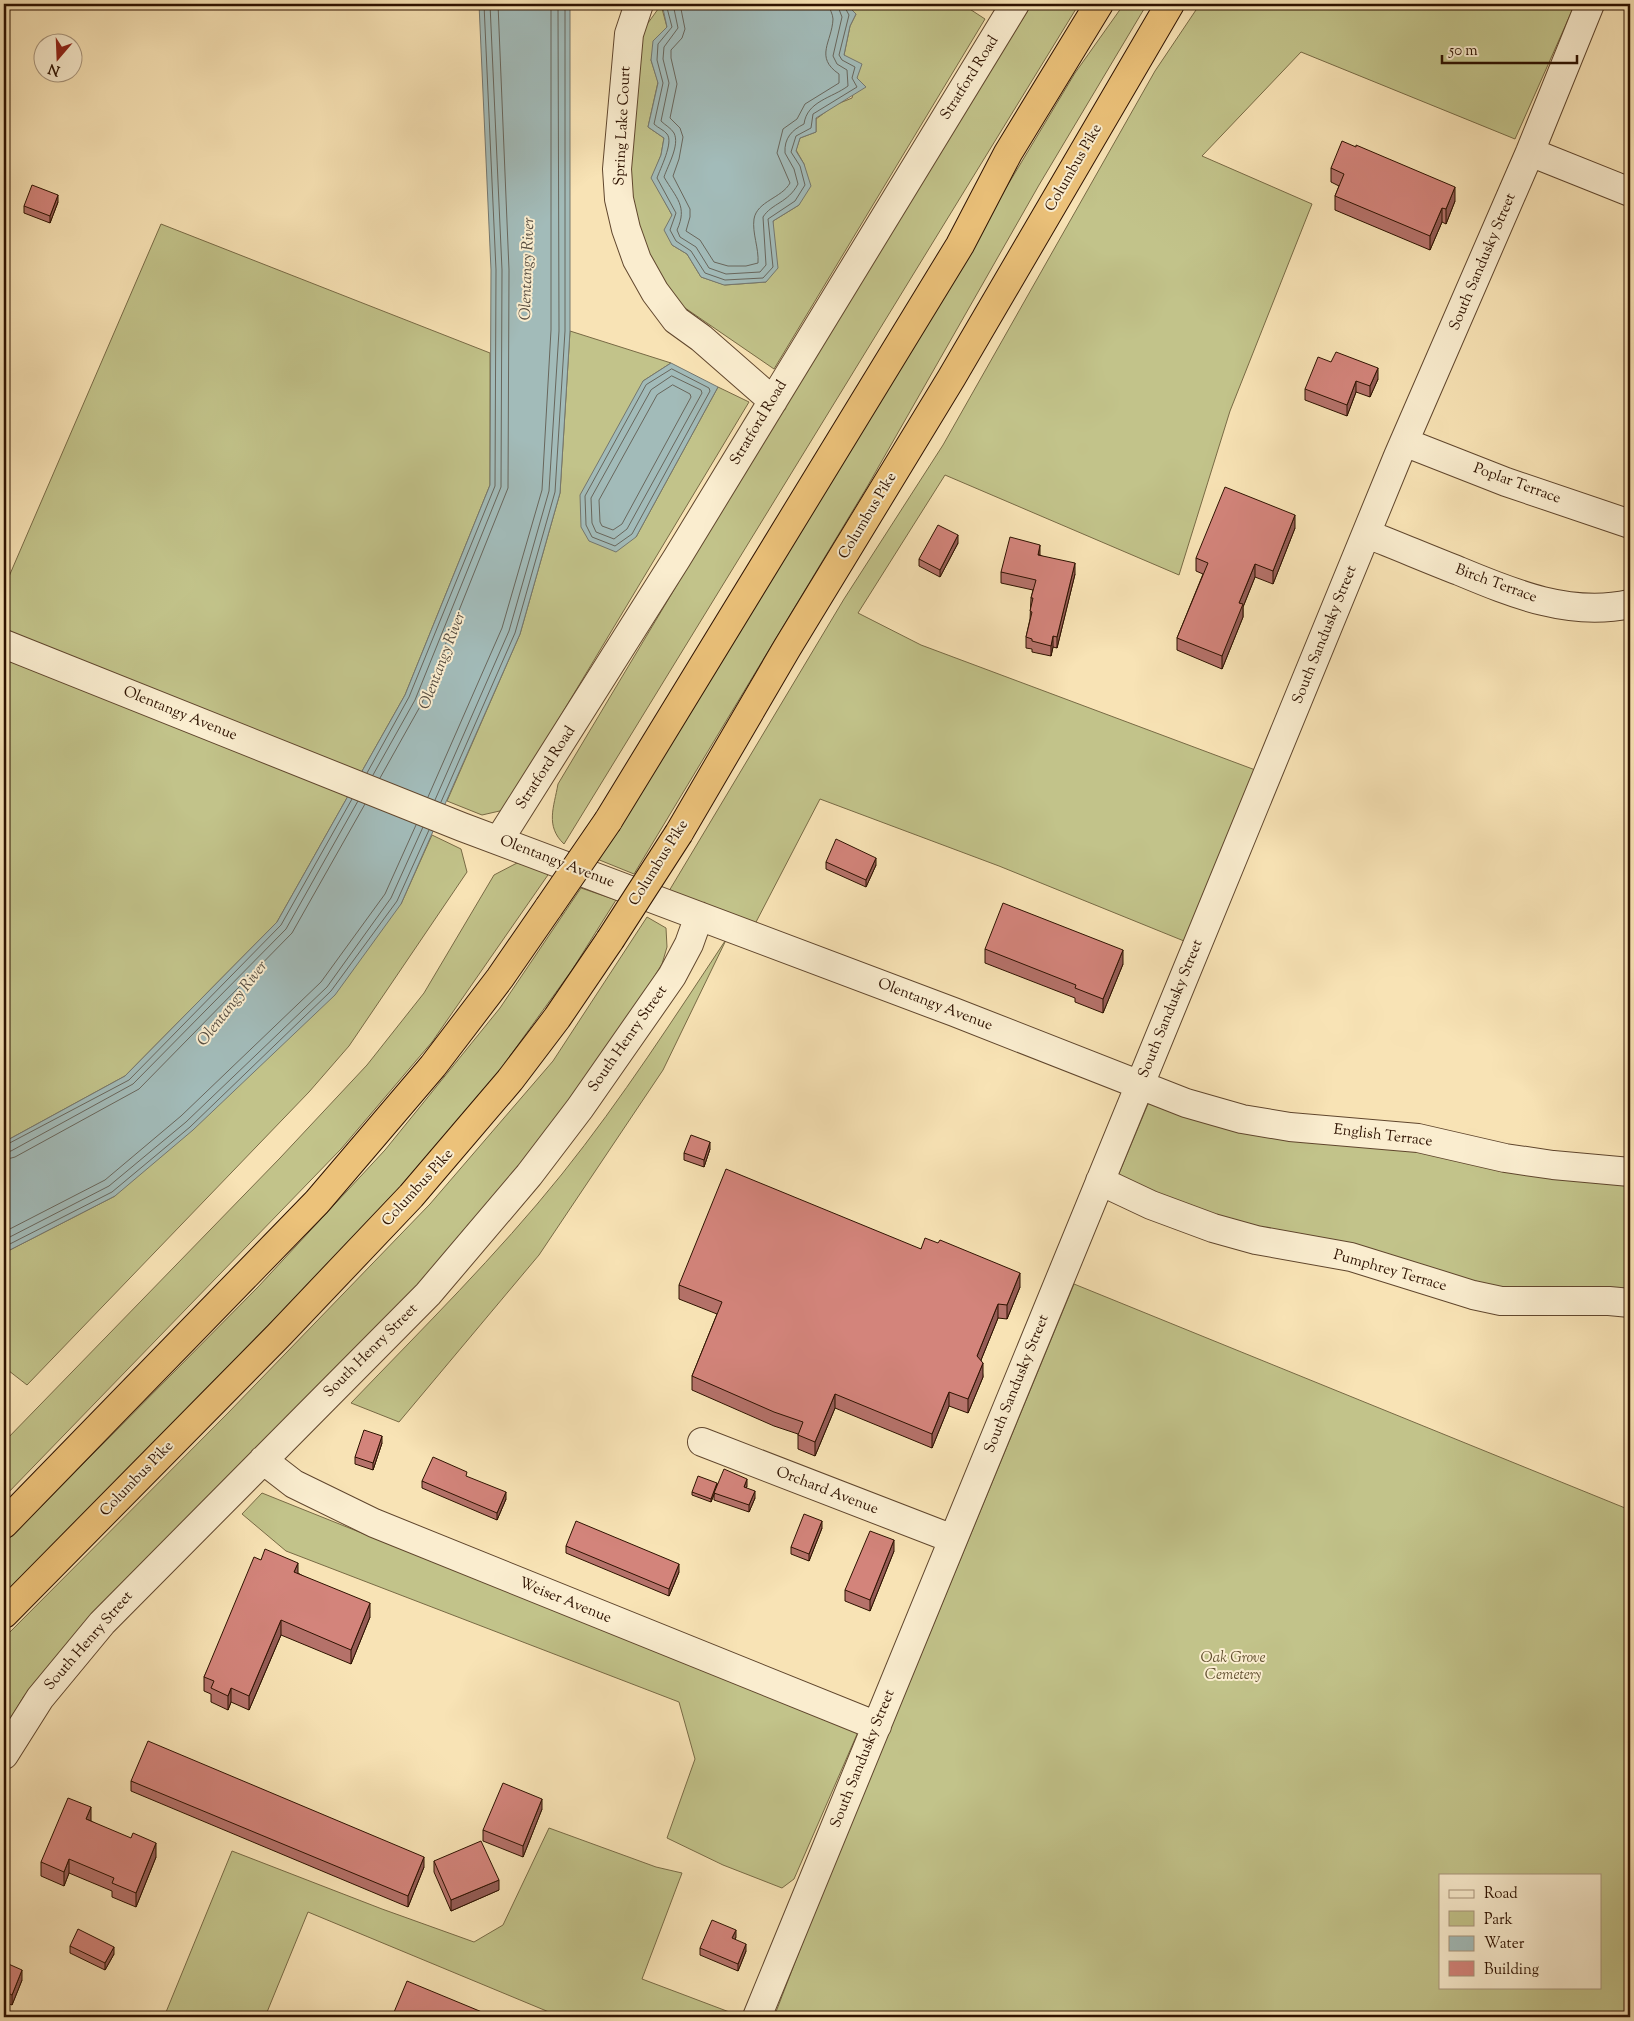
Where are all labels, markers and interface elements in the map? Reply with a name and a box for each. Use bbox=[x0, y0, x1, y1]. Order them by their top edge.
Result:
street label: Stratford Road bbox=[936, 31, 1005, 124]
north arrow bbox=[32, 32, 82, 82]
scale bar bbox=[1442, 32, 1576, 64]
text: 50 m bbox=[1448, 41, 1478, 62]
text: N bbox=[46, 57, 63, 80]
street label: Spring Lake Court bbox=[609, 66, 637, 186]
street label: Columbus Pike bbox=[1040, 120, 1108, 216]
street label: South Sandusky Street bbox=[1444, 190, 1522, 334]
water label: Olentangy River bbox=[515, 217, 541, 321]
street label: Stratford Road bbox=[725, 376, 793, 469]
street label: Poplar Terrace bbox=[1470, 458, 1564, 510]
street label: Columbus Pike bbox=[834, 469, 902, 563]
street label: Birch Terrace bbox=[1452, 559, 1540, 609]
street label: South Sandusky Street bbox=[1288, 563, 1362, 707]
water label: Olentangy River bbox=[414, 608, 472, 713]
street label: Olentangy Avenue bbox=[120, 682, 240, 746]
street label: Stratford Road bbox=[511, 722, 581, 814]
street label: Columbus Pike bbox=[624, 816, 694, 910]
street label: Olentangy Avenue bbox=[497, 830, 617, 894]
street label: South Sandusky Street bbox=[1134, 937, 1208, 1081]
water label: Olentangy River bbox=[192, 956, 274, 1052]
street label: Olentangy Avenue bbox=[875, 973, 995, 1037]
street label: South Henry Street bbox=[583, 982, 673, 1096]
street label: English Terrace bbox=[1332, 1120, 1434, 1152]
street label: Columbus Pike bbox=[377, 1145, 459, 1231]
street label: Pumphrey Terrace bbox=[1331, 1245, 1449, 1297]
street label: South Henry Street bbox=[319, 1299, 423, 1403]
street label: South Sandusky Street bbox=[980, 1312, 1054, 1456]
street label: Columbus Pike bbox=[95, 1436, 179, 1522]
street label: Orchard Avenue bbox=[773, 1462, 881, 1520]
street label: Weiser Avenue bbox=[516, 1573, 614, 1629]
street label: South Henry Street bbox=[40, 1587, 138, 1695]
park label: Oak Grove Cemetery bbox=[1200, 1648, 1266, 1686]
street label: South Sandusky Street bbox=[826, 1687, 900, 1831]
legend bbox=[1439, 1874, 1602, 1988]
text: Road bbox=[1484, 1884, 1518, 1905]
text: Park bbox=[1484, 1910, 1513, 1931]
text: Water bbox=[1484, 1934, 1525, 1955]
text: Building bbox=[1484, 1960, 1539, 1981]

